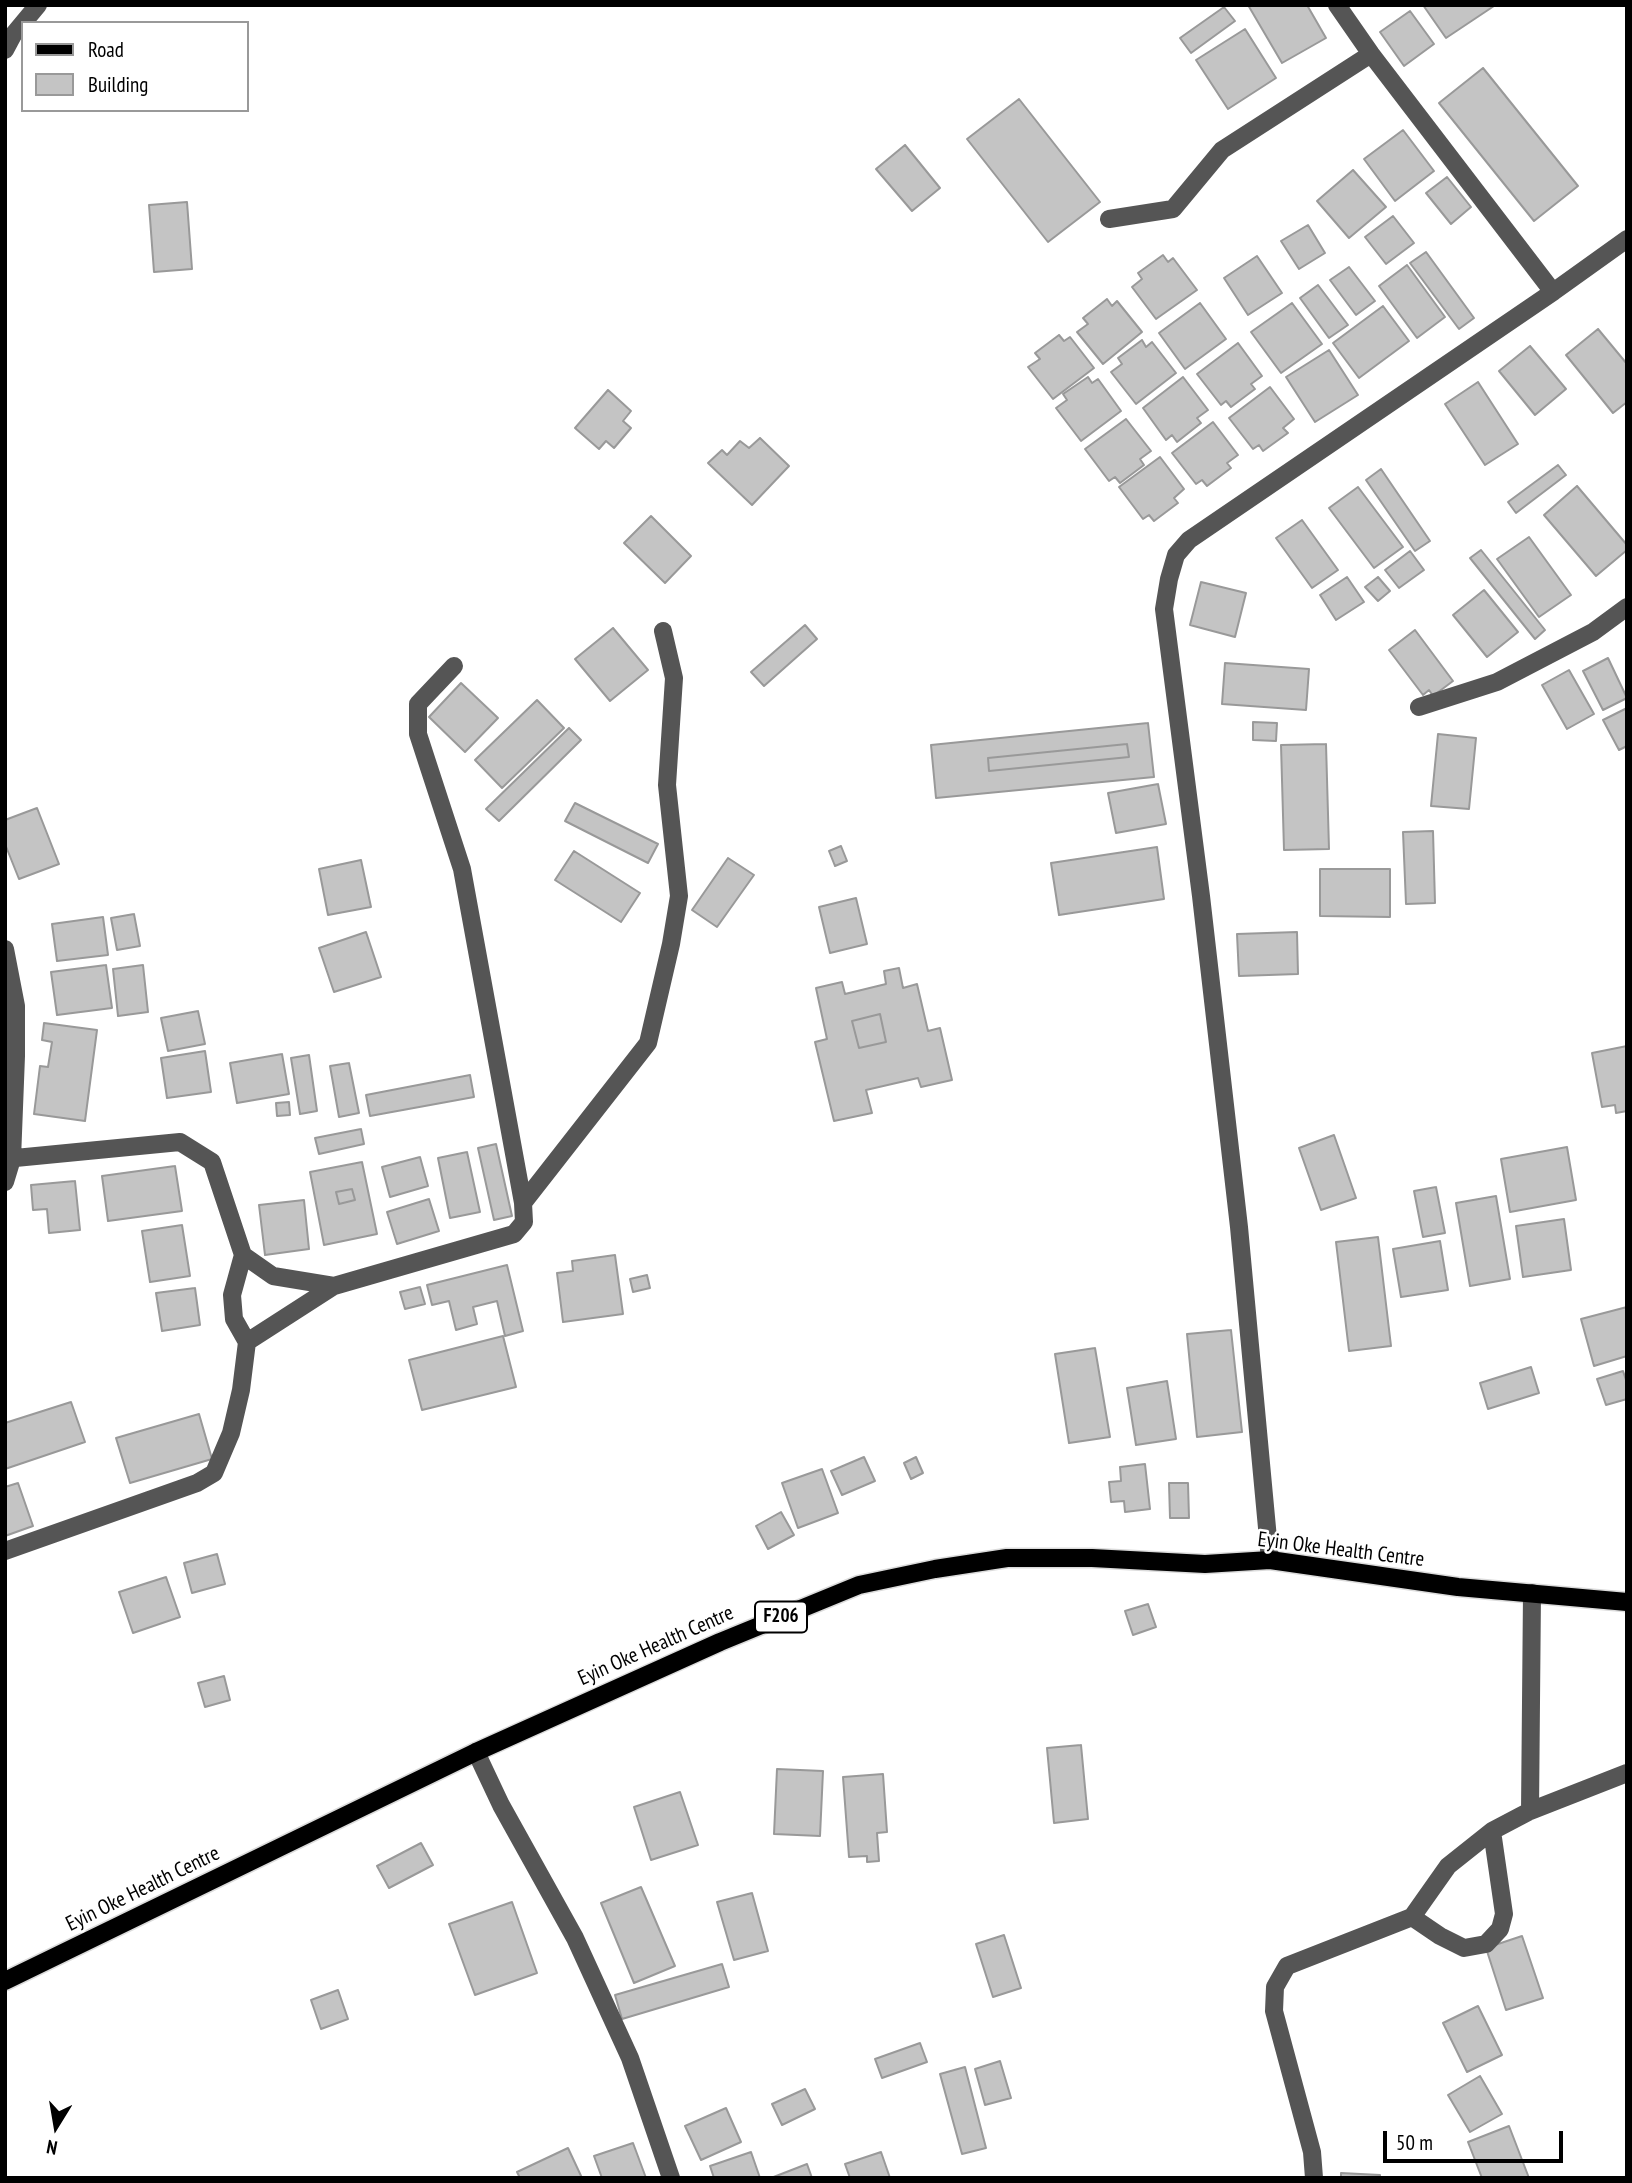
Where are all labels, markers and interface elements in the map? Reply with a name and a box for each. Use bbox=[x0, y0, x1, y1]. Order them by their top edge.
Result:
legend bbox=[21, 21, 248, 112]
text: Road bbox=[88, 36, 124, 63]
text: Building bbox=[88, 71, 148, 98]
street label: Eyin Oke Health Centre bbox=[1256, 1527, 1426, 1573]
street label: Eyin Oke Health Centre bbox=[574, 1600, 738, 1692]
road number: F206 bbox=[755, 1602, 807, 1632]
street label: Eyin Oke Health Centre bbox=[62, 1841, 224, 1937]
north arrow bbox=[21, 2092, 91, 2162]
scale bar bbox=[1387, 2116, 1567, 2160]
text: 50 m bbox=[1396, 2129, 1433, 2156]
text: N bbox=[45, 2135, 59, 2160]

